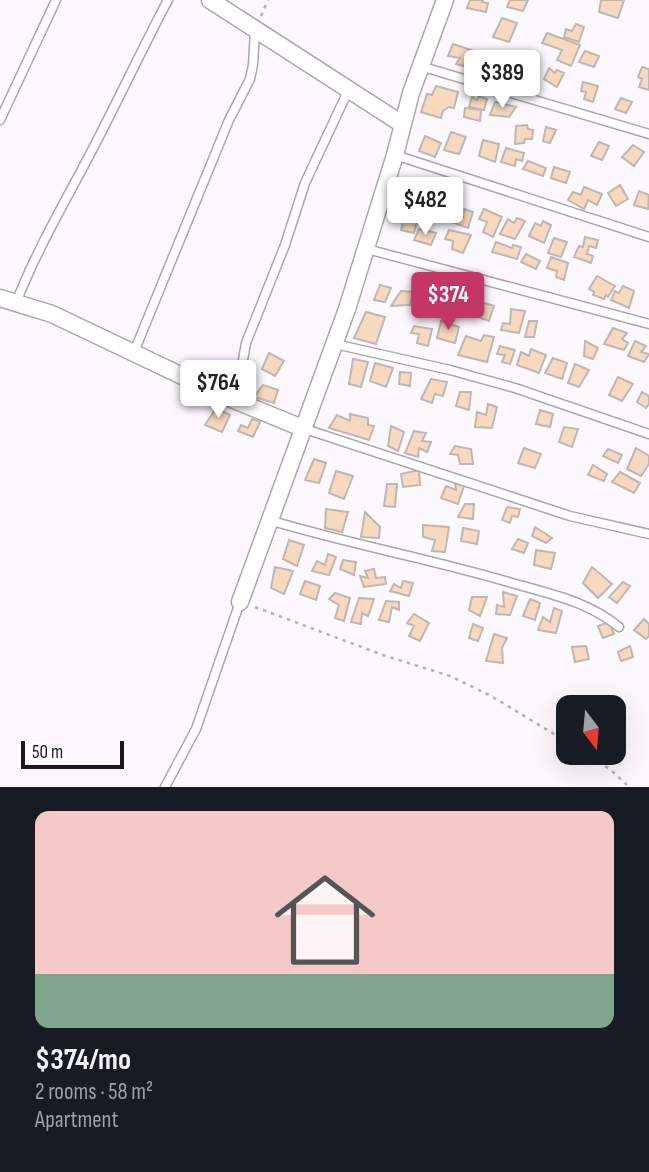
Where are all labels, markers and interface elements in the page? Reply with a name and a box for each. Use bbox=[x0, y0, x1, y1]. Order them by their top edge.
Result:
pin: $389 bbox=[461, 50, 543, 110]
text: $389 bbox=[480, 59, 524, 87]
pin: $482 bbox=[384, 177, 466, 237]
text: $482 bbox=[403, 186, 447, 214]
pin: $374 bbox=[407, 272, 489, 332]
text: $374 bbox=[427, 281, 469, 309]
pin: $764 bbox=[177, 360, 259, 420]
text: $764 bbox=[196, 369, 240, 397]
north arrow bbox=[556, 695, 626, 765]
map controls bbox=[556, 695, 626, 765]
scale bar bbox=[21, 738, 124, 770]
text: 50 m bbox=[32, 741, 63, 764]
icon: home bbox=[262, 857, 388, 983]
text: $374/mo bbox=[35, 1042, 131, 1078]
text: 2 rooms · 58 m² bbox=[35, 1078, 153, 1106]
text: Apartment bbox=[35, 1106, 119, 1134]

